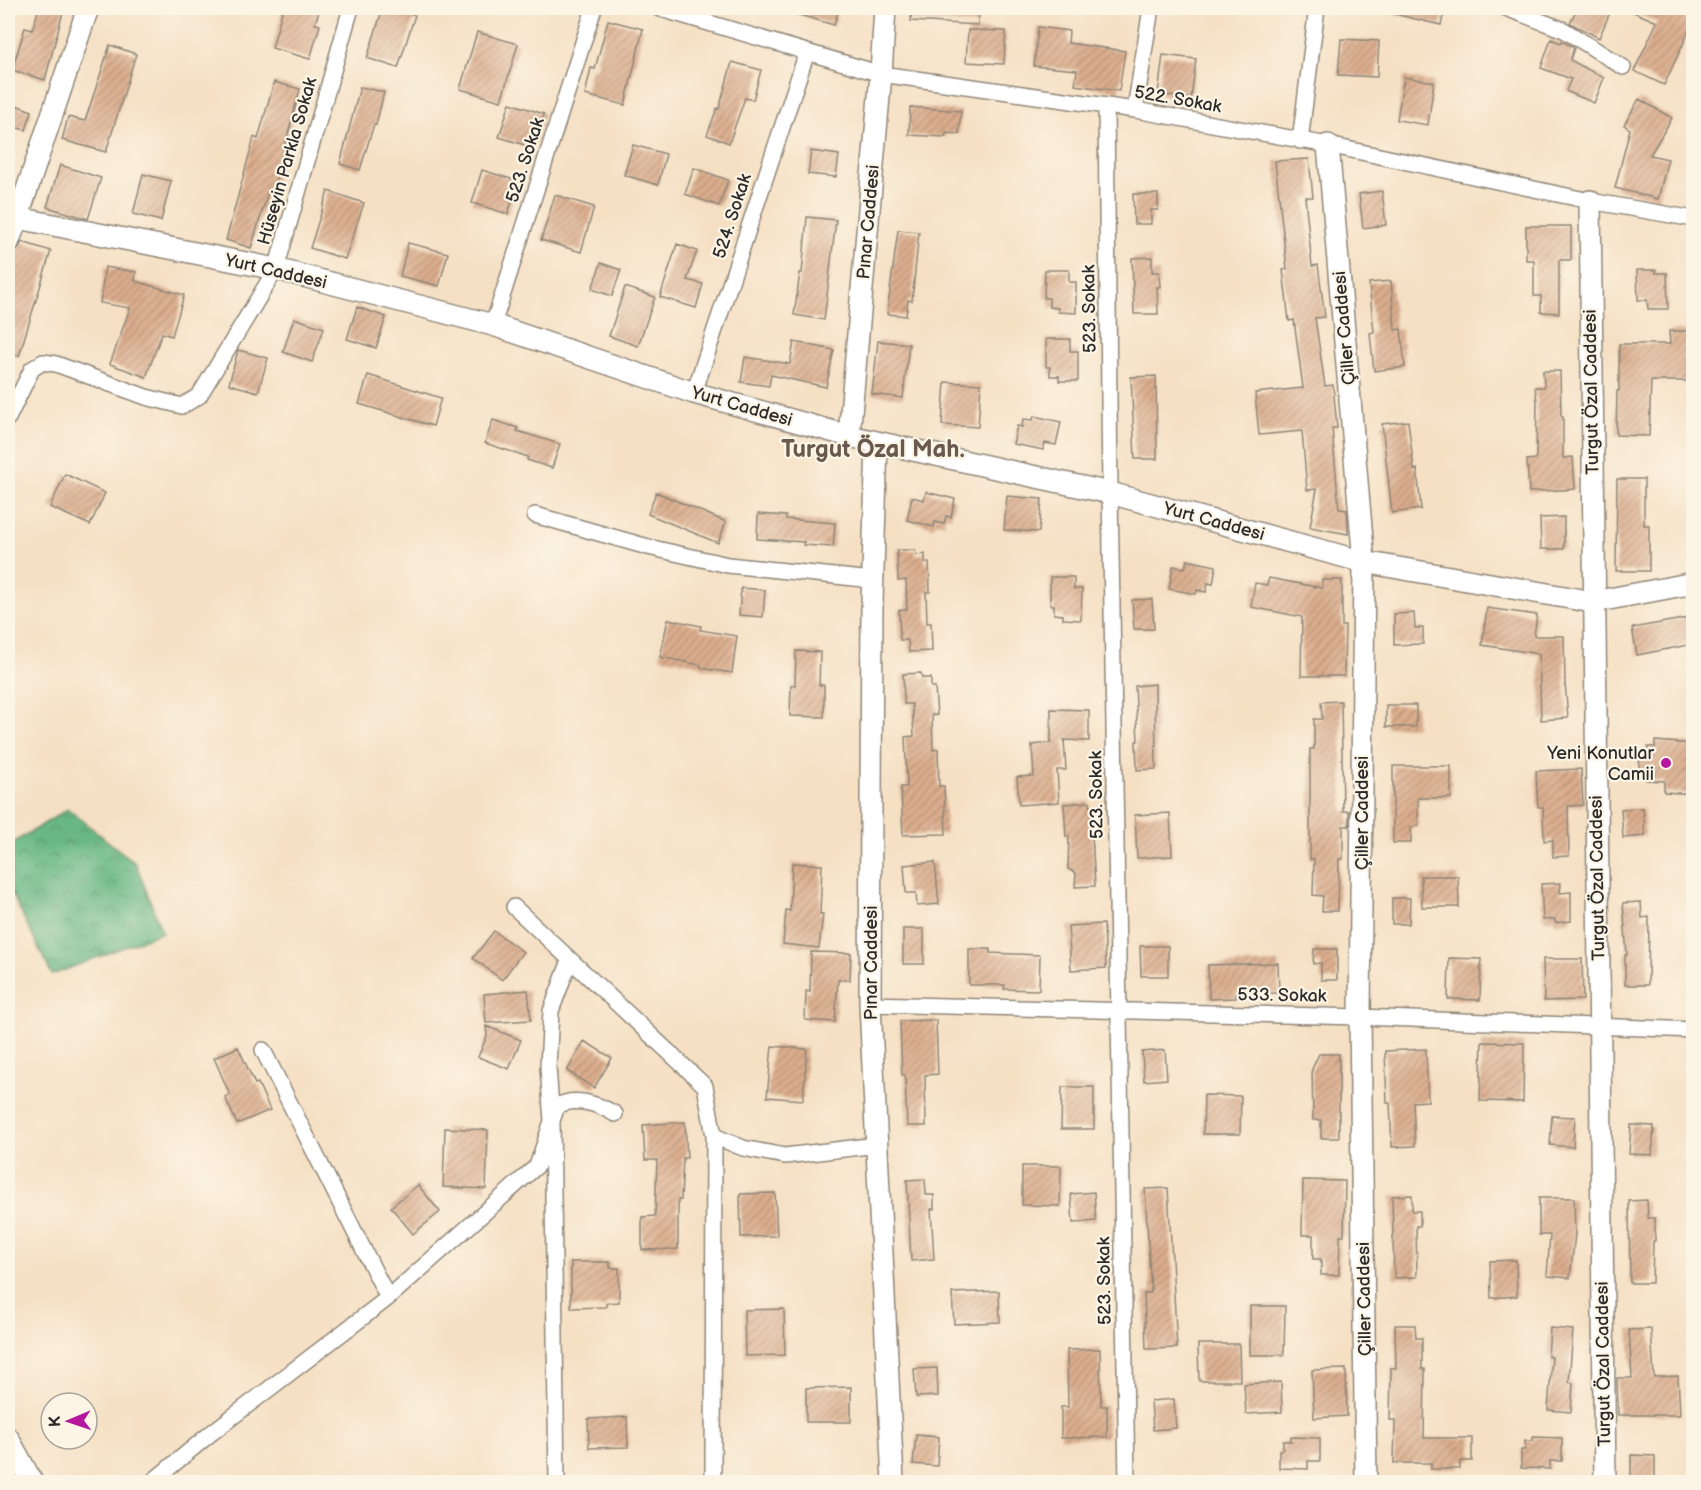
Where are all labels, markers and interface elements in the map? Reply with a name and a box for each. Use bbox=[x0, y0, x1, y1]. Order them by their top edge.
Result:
street label: Hüseyin Parkla Sokak bbox=[253, 75, 322, 247]
street label: 522. Sokak bbox=[1133, 81, 1223, 118]
street label: 523. Sokak bbox=[502, 115, 549, 205]
street label: Pınar Caddesi bbox=[853, 164, 884, 280]
street label: 524. Sokak bbox=[709, 171, 756, 261]
street label: Yurt Caddesi bbox=[222, 249, 329, 293]
street label: 523. Sokak bbox=[1078, 264, 1101, 353]
street label: Çiller Caddesi bbox=[1329, 270, 1360, 386]
street label: Turgut Özal Caddesi bbox=[1579, 309, 1603, 475]
street label: Yurt Caddesi bbox=[688, 382, 795, 431]
district label: Turgut Özal Mah. bbox=[781, 434, 965, 464]
street label: Yurt Caddesi bbox=[1160, 498, 1267, 545]
place label: Yeni Konutlar Camii bbox=[1546, 743, 1654, 785]
street label: 523. Sokak bbox=[1085, 750, 1108, 839]
street label: Çiller Caddesi bbox=[1352, 756, 1373, 870]
marker: Yeni Konutlar Camii bbox=[1659, 756, 1673, 770]
street label: Turgut Özal Caddesi bbox=[1585, 795, 1609, 961]
street label: Pınar Caddesi bbox=[861, 906, 882, 1020]
street label: 533. Sokak bbox=[1237, 984, 1327, 1007]
street label: 523. Sokak bbox=[1093, 1236, 1116, 1325]
street label: Çiller Caddesi bbox=[1353, 1242, 1376, 1356]
street label: Turgut Özal Caddesi bbox=[1591, 1281, 1615, 1447]
north arrow bbox=[39, 1391, 99, 1451]
text: K bbox=[46, 1416, 65, 1427]

